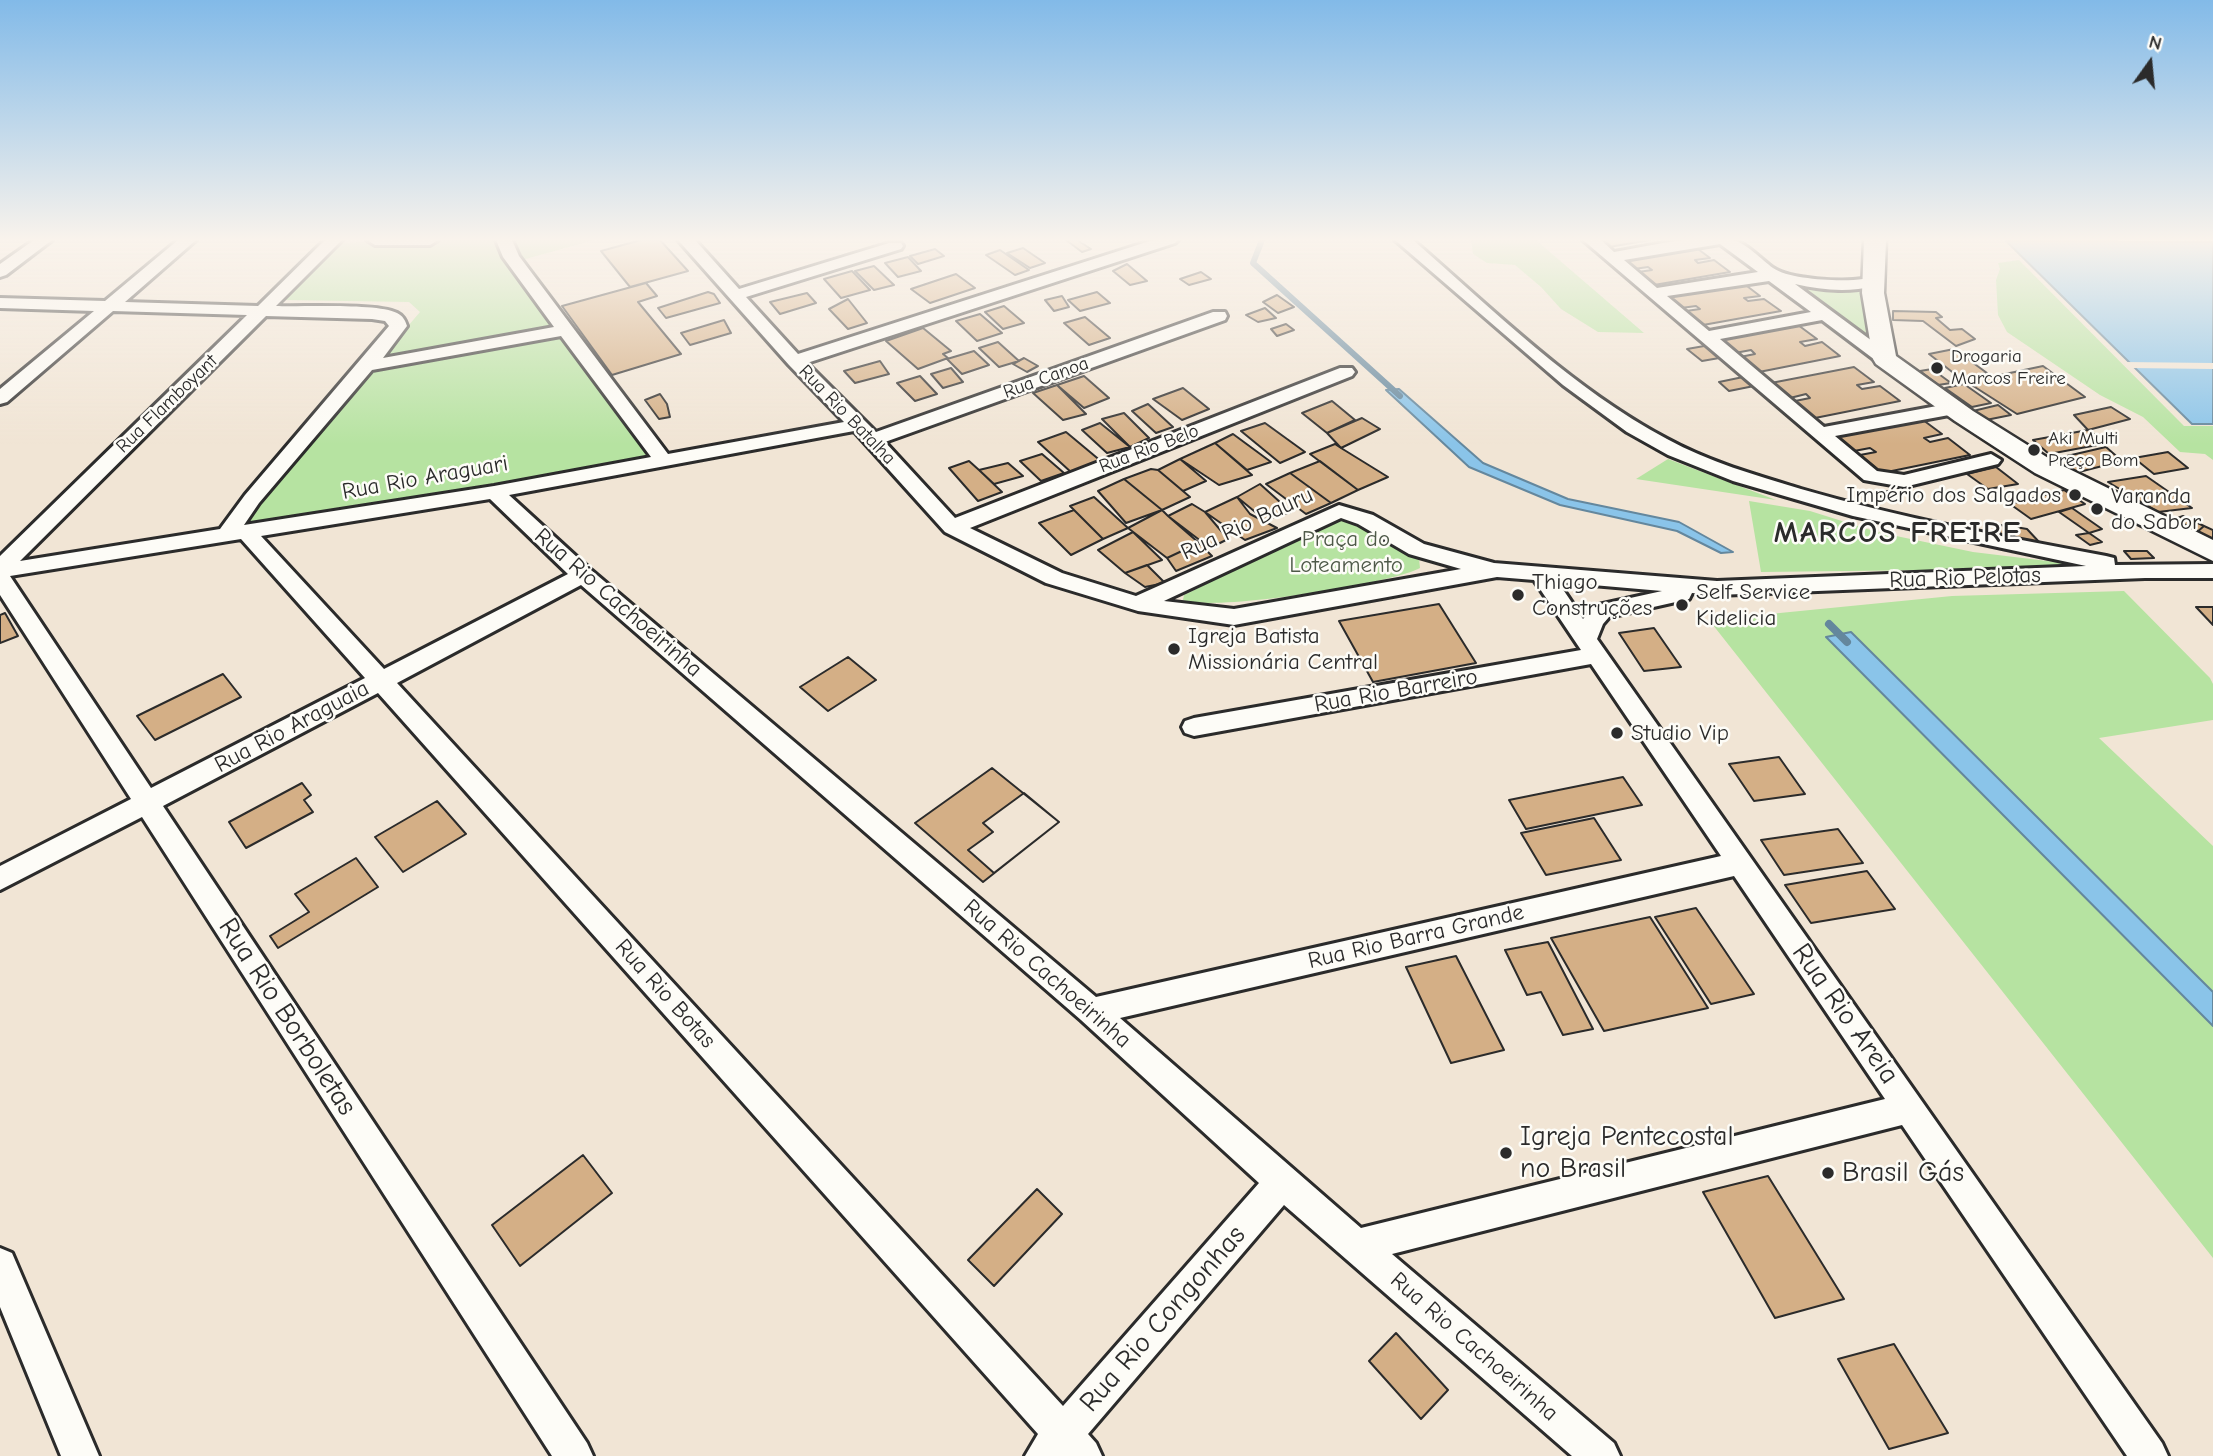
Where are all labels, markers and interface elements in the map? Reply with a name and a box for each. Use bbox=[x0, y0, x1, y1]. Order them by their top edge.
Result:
north arrow bbox=[2115, 28, 2185, 98]
text: N bbox=[2147, 30, 2164, 55]
place label: Drogaria Marcos Freire bbox=[1951, 346, 2066, 390]
street label: Rua Flamboyant bbox=[112, 350, 222, 458]
street label: Rua Canoa bbox=[1000, 352, 1092, 404]
street label: Rua Rio Batalha bbox=[794, 360, 900, 470]
marker: Drogaria Marcos Freire bbox=[1929, 360, 1945, 376]
street label: Rua Rio Belo bbox=[1096, 420, 1202, 478]
place label: Aki Multi Preço Bom bbox=[2048, 428, 2138, 472]
marker: Aki Multi Preço Bom bbox=[2026, 442, 2042, 458]
street label: Rua Rio Araguari bbox=[340, 450, 510, 506]
street label: Rua Rio Bauru bbox=[1177, 481, 1317, 567]
place label: Império dos Salgados bbox=[1846, 481, 2061, 509]
place label: Varanda do Sabor bbox=[2111, 482, 2201, 536]
marker: Império dos Salgados bbox=[2067, 487, 2083, 503]
marker: Varanda do Sabor bbox=[2089, 501, 2105, 517]
district label: MARCOS FREIRE bbox=[1775, 516, 2021, 552]
street label: Rua Rio Cachoeirinha bbox=[528, 523, 708, 683]
park label: Praça do Loteamento bbox=[1289, 525, 1403, 579]
street label: Rua Rio Pelotas bbox=[1889, 562, 2041, 594]
place label: Thiago Construções bbox=[1532, 568, 1652, 622]
place label: Self Service Kidelicia bbox=[1696, 578, 1810, 632]
marker: Thiago Construções bbox=[1510, 587, 1526, 603]
marker: Self Service Kidelicia bbox=[1674, 597, 1690, 613]
place label: Igreja Batista Missionária Central bbox=[1188, 622, 1378, 676]
marker: Igreja Batista Missionária Central bbox=[1166, 641, 1182, 657]
street label: Rua Rio Barreiro bbox=[1312, 663, 1480, 719]
street label: Rua Rio Araguaia bbox=[210, 675, 374, 779]
place label: Studio Vip bbox=[1631, 719, 1729, 747]
marker: Studio Vip bbox=[1609, 725, 1625, 741]
street label: Rua Rio Cachoeirinha bbox=[957, 894, 1137, 1054]
street label: Rua Rio Barra Grande bbox=[1305, 899, 1527, 975]
street label: Rua Rio Borboletas bbox=[211, 912, 363, 1122]
street label: Rua Rio Botas bbox=[609, 934, 721, 1054]
street label: Rua Rio Areia bbox=[1784, 937, 1906, 1091]
place label: Igreja Pentecostal no Brasil bbox=[1520, 1120, 1734, 1186]
marker: Igreja Pentecostal no Brasil bbox=[1498, 1145, 1514, 1161]
place label: Brasil Gás bbox=[1842, 1156, 1964, 1190]
marker: Brasil Gás bbox=[1820, 1165, 1836, 1181]
street label: Rua Rio Congonhas bbox=[1073, 1219, 1253, 1419]
street label: Rua Rio Cachoeirinha bbox=[1384, 1267, 1564, 1427]

